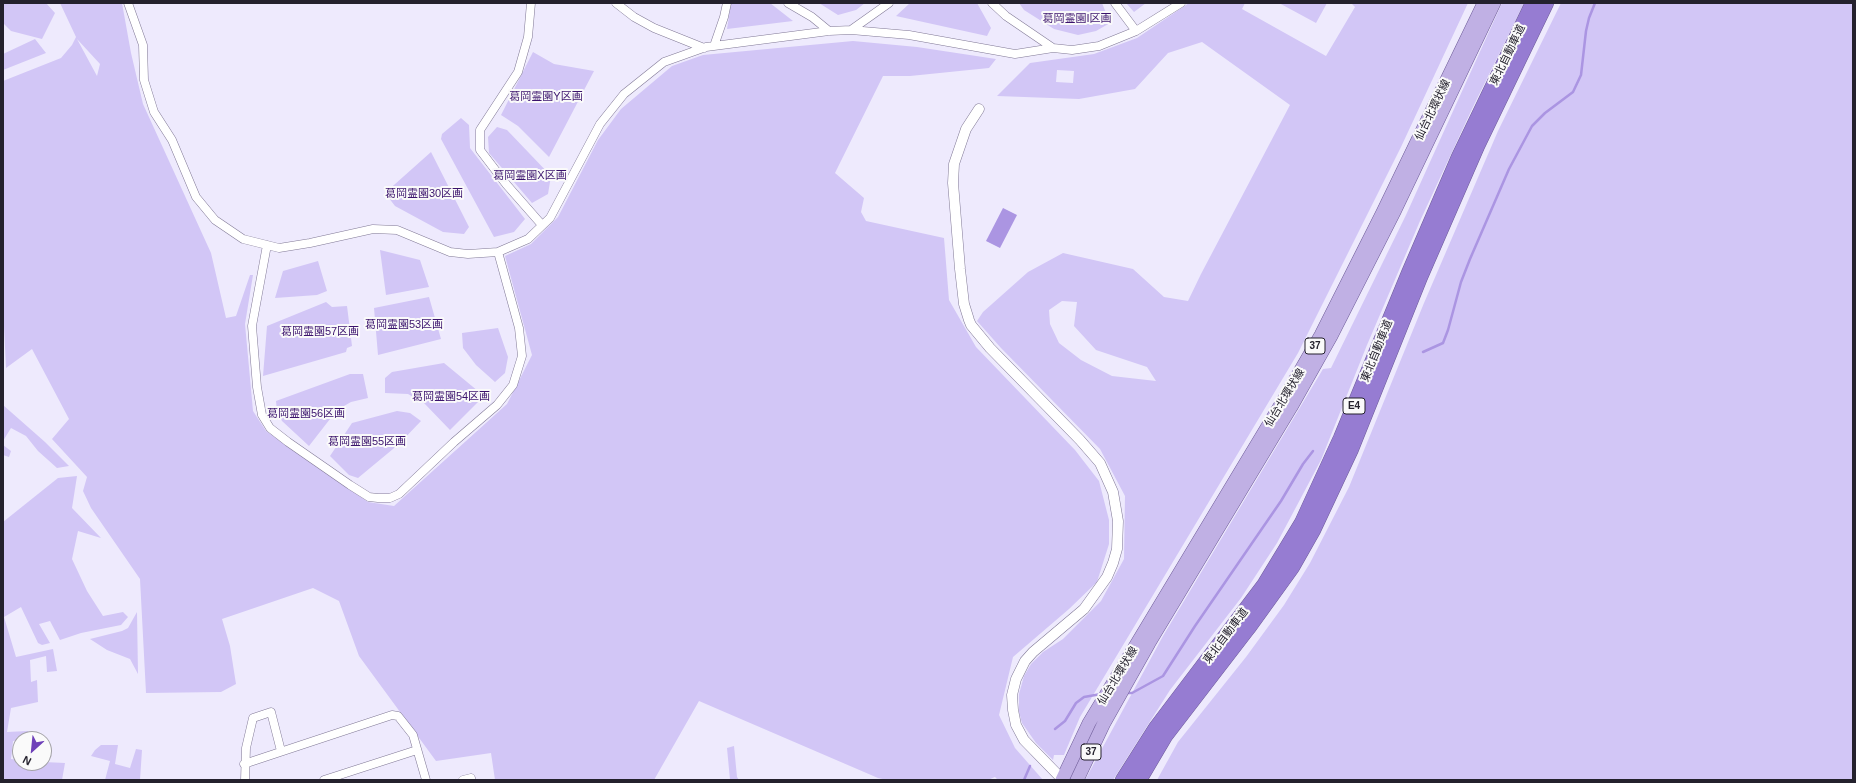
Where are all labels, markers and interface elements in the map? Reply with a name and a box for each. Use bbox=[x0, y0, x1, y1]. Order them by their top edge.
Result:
park label: 葛岡霊園I区画 bbox=[1042, 12, 1112, 26]
street label: 東北自動車道 bbox=[1488, 22, 1528, 88]
street label: 仙台北環状線 bbox=[1413, 77, 1453, 143]
park label: 葛岡霊園Y区画 bbox=[509, 90, 583, 104]
park label: 葛岡霊園X区画 bbox=[493, 169, 567, 183]
park label: 葛岡霊園30区画 bbox=[385, 187, 463, 201]
park label: 葛岡霊園53区画 bbox=[365, 318, 443, 332]
street label: 東北自動車道 bbox=[1359, 318, 1395, 384]
park label: 葛岡霊園57区画 bbox=[281, 325, 359, 339]
road number: 37 bbox=[1305, 338, 1325, 354]
street label: 仙台北環状線 bbox=[1262, 366, 1308, 430]
park label: 葛岡霊園54区画 bbox=[412, 390, 490, 404]
road number: E4 bbox=[1343, 398, 1365, 414]
park label: 葛岡霊園56区画 bbox=[267, 407, 345, 421]
park label: 葛岡霊園55区画 bbox=[328, 435, 406, 449]
street label: 東北自動車道 bbox=[1201, 606, 1251, 666]
street label: 仙台北環状線 bbox=[1095, 644, 1141, 708]
north arrow bbox=[12, 731, 52, 771]
road number: 37 bbox=[1081, 744, 1101, 760]
text: N bbox=[21, 754, 33, 768]

